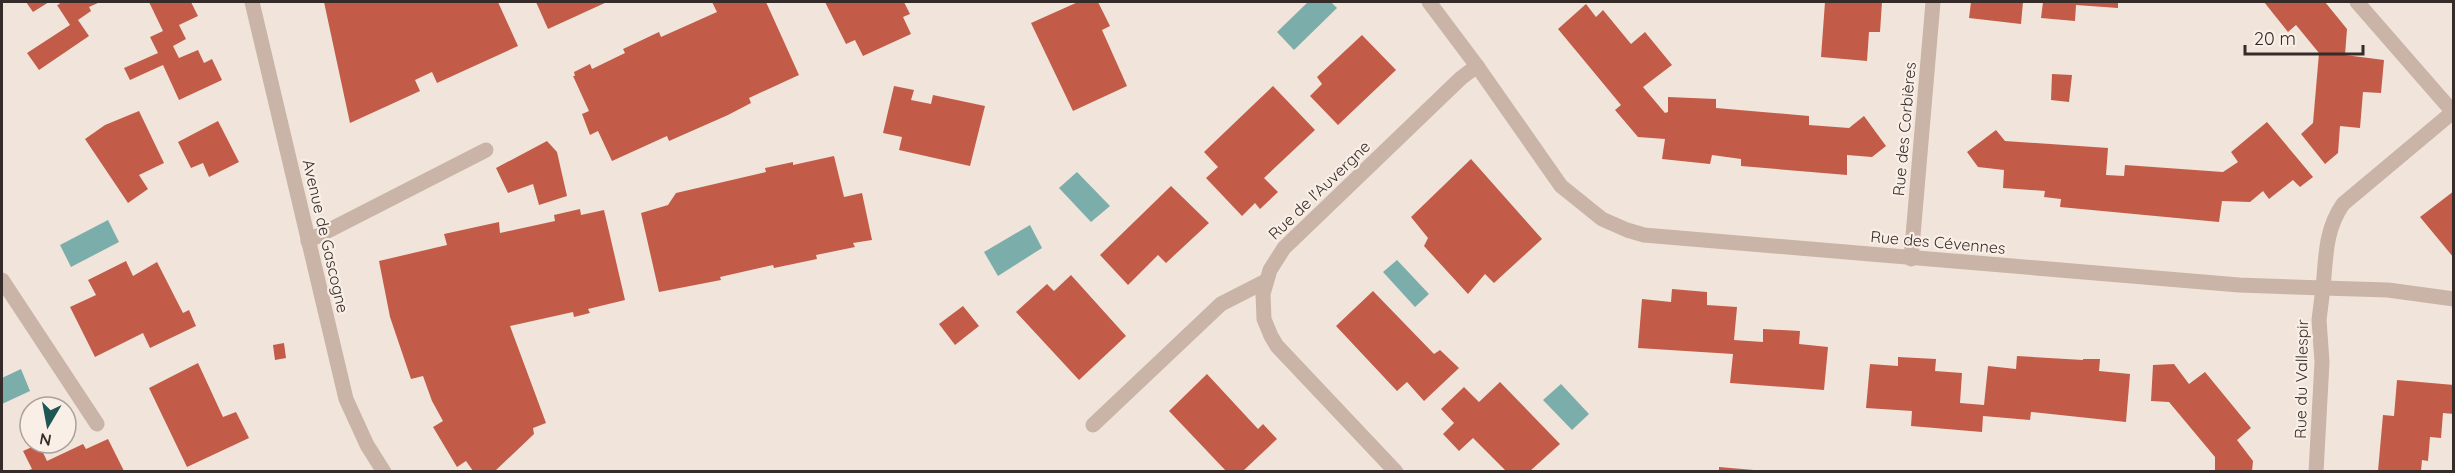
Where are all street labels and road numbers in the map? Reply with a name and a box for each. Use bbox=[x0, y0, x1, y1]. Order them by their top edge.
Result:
street label: Rue des Corbières bbox=[1888, 61, 1920, 197]
street label: Rue de l'Auvergne bbox=[1264, 136, 1374, 244]
street label: Avenue de Gascogne bbox=[299, 157, 353, 315]
street label: Rue des Cévennes bbox=[1870, 226, 2006, 258]
street label: Rue du Vallespir bbox=[2290, 319, 2312, 439]

